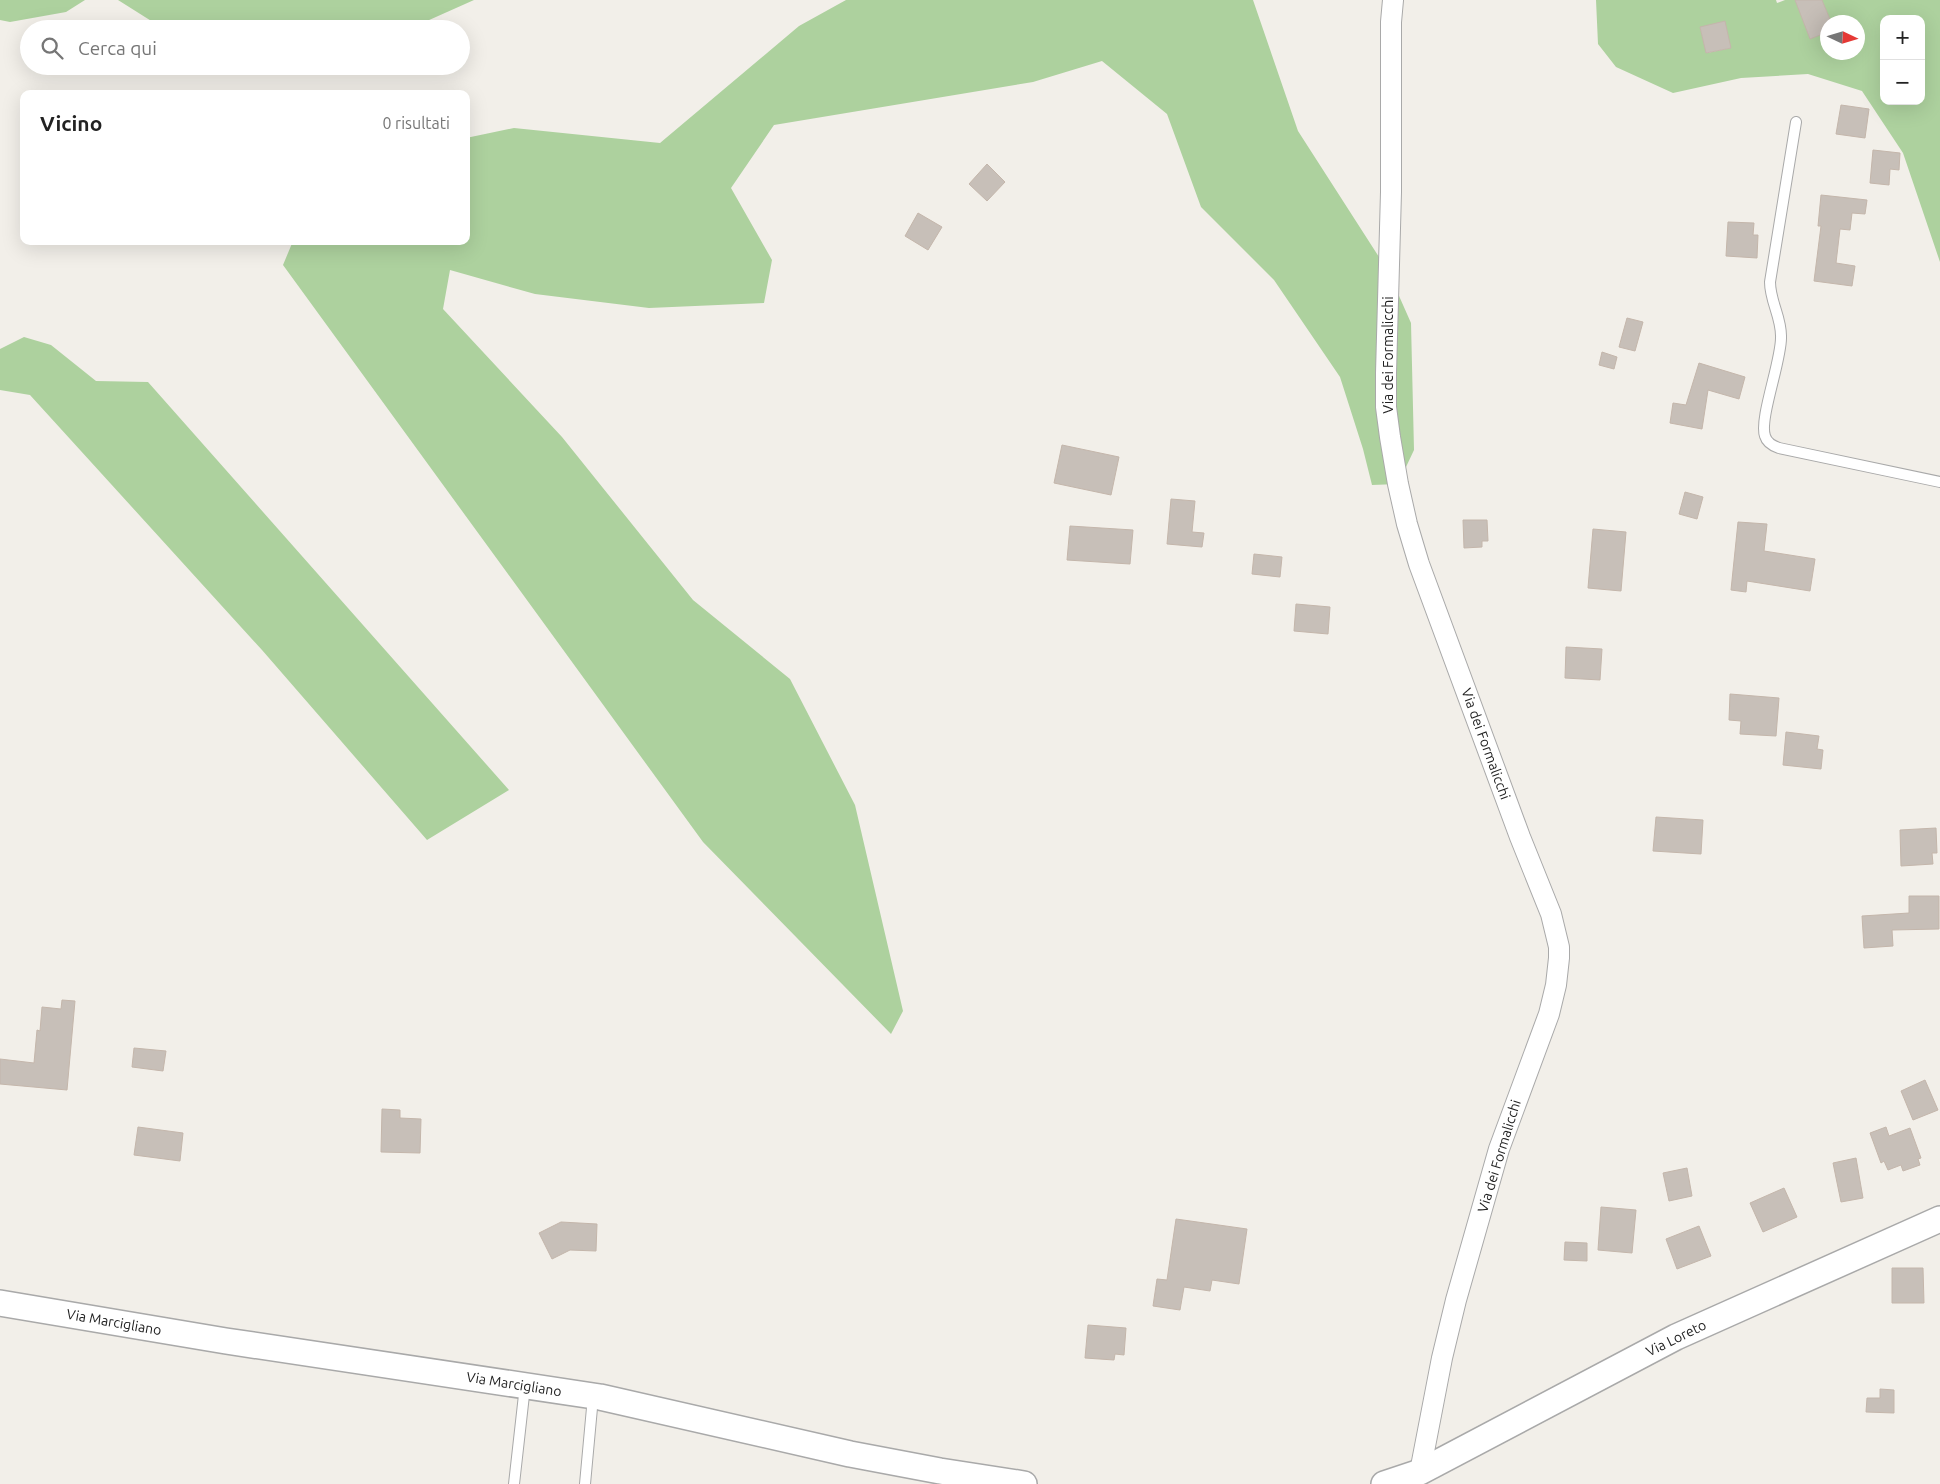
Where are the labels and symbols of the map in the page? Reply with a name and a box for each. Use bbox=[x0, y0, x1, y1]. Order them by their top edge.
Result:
north arrow bbox=[1820, 15, 1865, 60]
street label: Via dei Formalicchi bbox=[1380, 296, 1396, 414]
street label: Via dei Formalicchi bbox=[1458, 686, 1514, 802]
street label: Via dei Formalicchi bbox=[1474, 1098, 1524, 1214]
street label: Via Marcigliano bbox=[65, 1306, 163, 1338]
street label: Via Loreto bbox=[1643, 1317, 1709, 1359]
street label: Via Marcigliano bbox=[465, 1369, 563, 1399]

